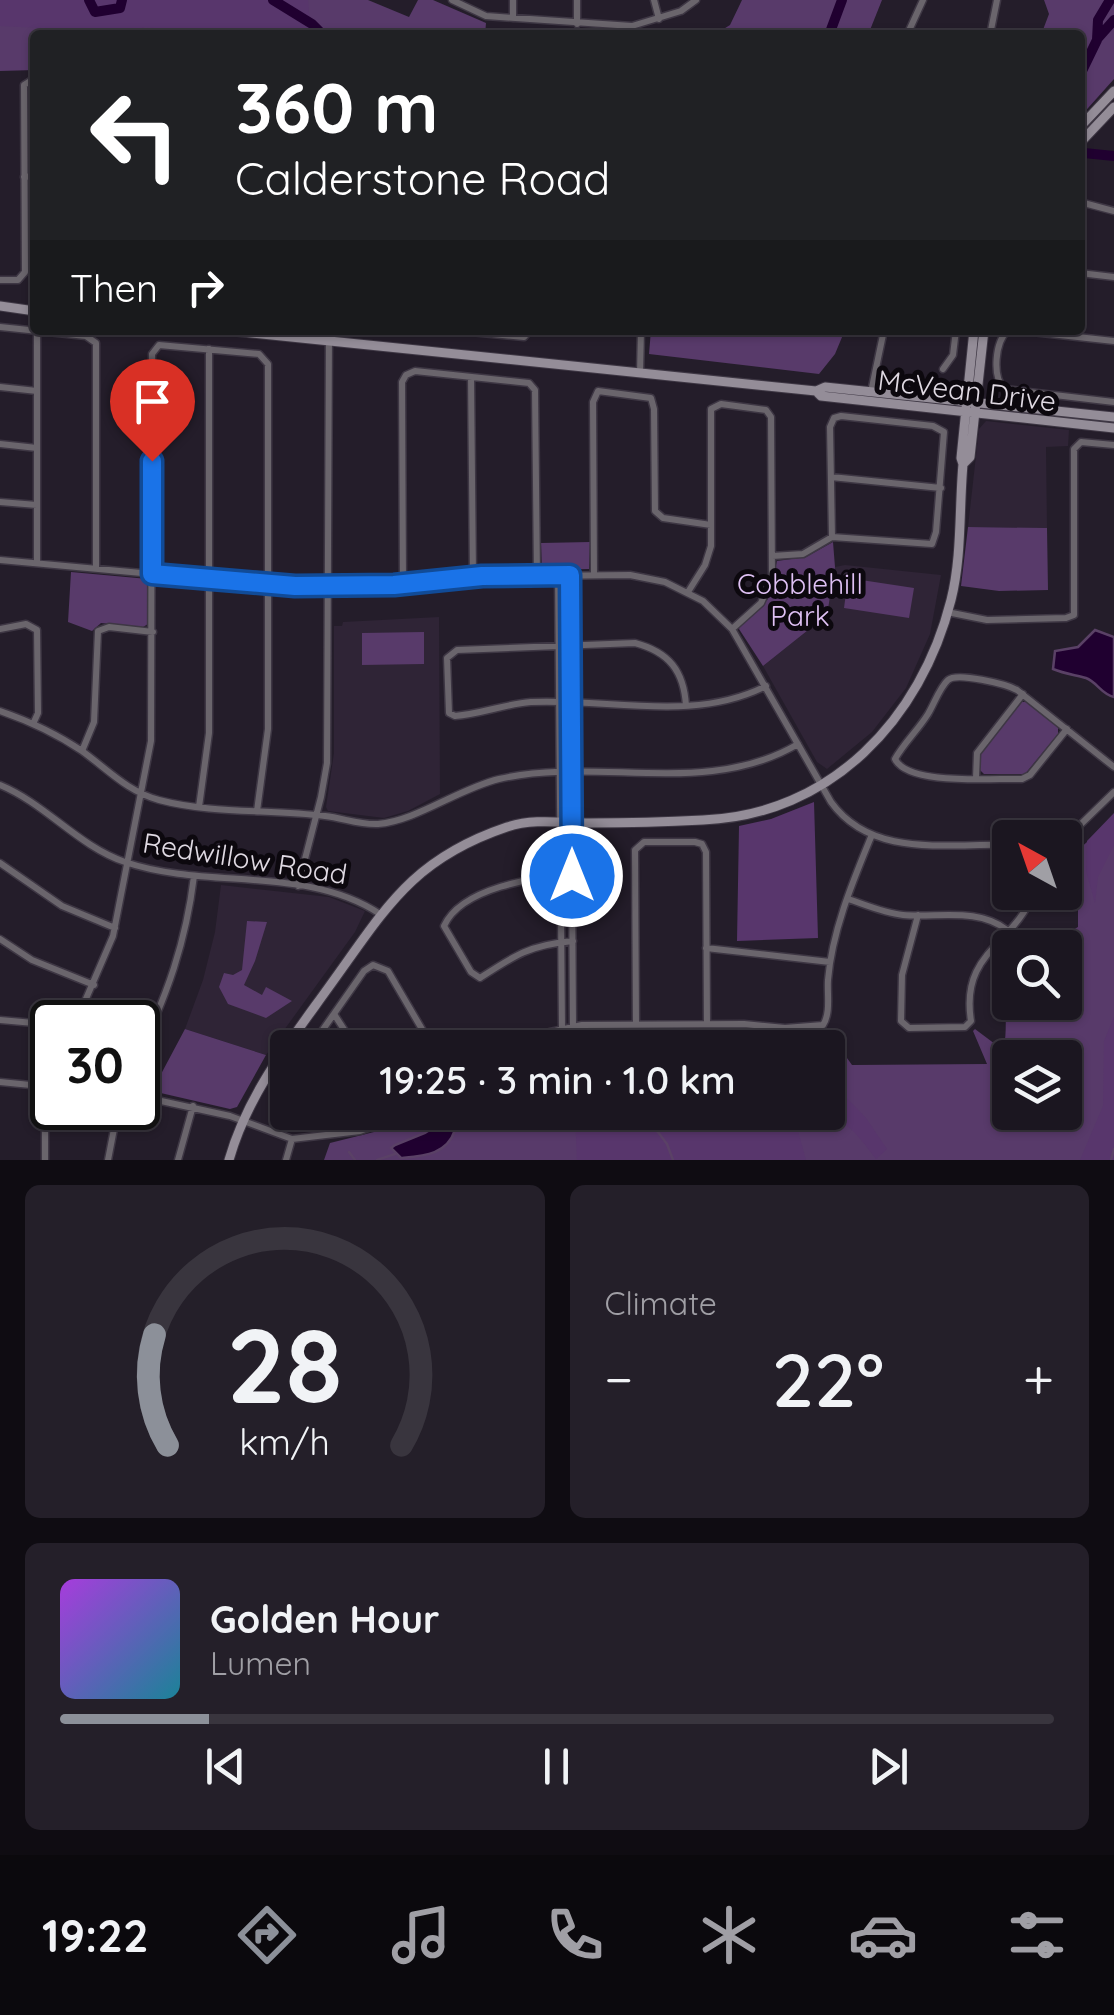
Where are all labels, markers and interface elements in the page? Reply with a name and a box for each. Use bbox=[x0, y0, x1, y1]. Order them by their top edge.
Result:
text: 360 m bbox=[235, 63, 438, 151]
icon: left bbox=[70, 70, 200, 200]
text: Calderstone Road bbox=[235, 150, 610, 206]
icon: right bbox=[178, 260, 233, 315]
text: Then bbox=[70, 264, 158, 312]
pin bbox=[110, 359, 195, 462]
street label: McVean Drive bbox=[876, 362, 1058, 418]
icon: arrive bbox=[125, 374, 180, 429]
park label: Cobblehill Park bbox=[737, 566, 863, 633]
north arrow bbox=[992, 820, 1082, 910]
map controls bbox=[992, 820, 1082, 1130]
position arrow bbox=[520, 824, 624, 928]
street label: Redwillow Road bbox=[140, 825, 350, 891]
button: search bbox=[992, 930, 1082, 1020]
speed limit sign: 30 bbox=[30, 1000, 160, 1130]
button: layers bbox=[992, 1040, 1082, 1130]
text: 19:25 · 3 min · 1.0 km bbox=[379, 1056, 736, 1104]
text: Climate bbox=[605, 1283, 717, 1323]
text: 28 bbox=[227, 1299, 343, 1429]
text: 22° bbox=[772, 1332, 884, 1426]
text: − bbox=[605, 1344, 633, 1413]
text: + bbox=[1023, 1344, 1054, 1413]
text: km/h bbox=[239, 1419, 330, 1464]
text: Golden Hour bbox=[210, 1595, 439, 1643]
text: Lumen bbox=[210, 1643, 311, 1683]
icon: previous bbox=[198, 1739, 253, 1794]
icon: pause bbox=[529, 1739, 584, 1794]
icon: next bbox=[861, 1739, 916, 1794]
icon: directions bbox=[232, 1900, 302, 1970]
icon: music bbox=[386, 1900, 456, 1970]
icon: phone bbox=[540, 1900, 610, 1970]
icon: climate bbox=[694, 1900, 764, 1970]
icon: car bbox=[848, 1900, 918, 1970]
icon: filters bbox=[1002, 1900, 1072, 1970]
text: 19:22 bbox=[42, 1907, 149, 1963]

